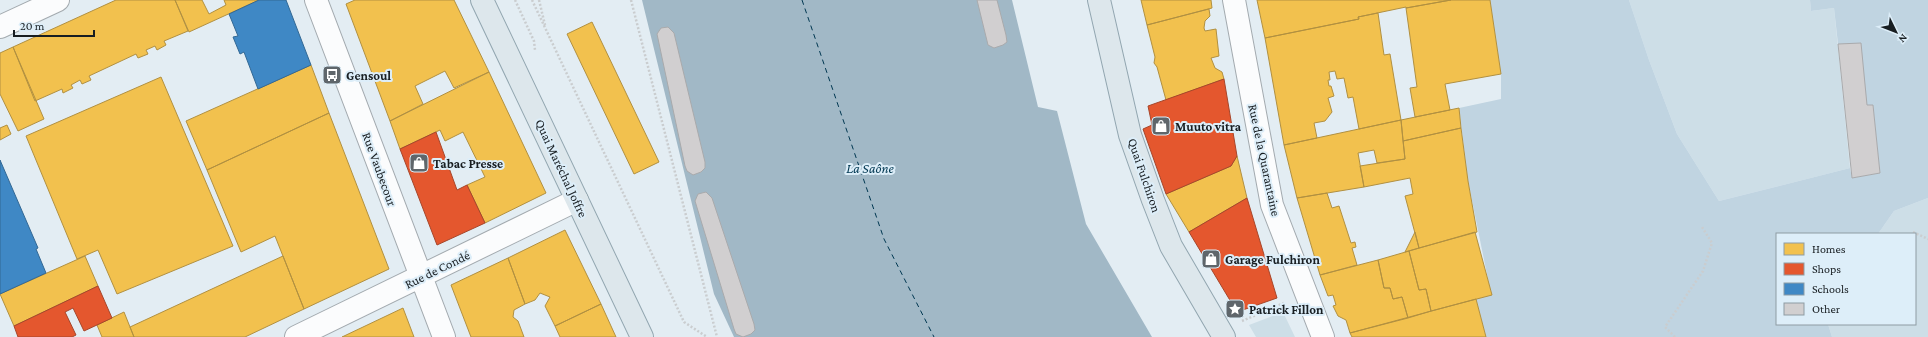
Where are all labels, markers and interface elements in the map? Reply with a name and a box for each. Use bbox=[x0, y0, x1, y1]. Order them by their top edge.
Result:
scale bar bbox=[14, 12, 94, 38]
north arrow bbox=[1876, 12, 1916, 52]
text: 20 m bbox=[20, 19, 45, 33]
text: N bbox=[1896, 32, 1910, 46]
bus stop icon: Gensoul bbox=[321, 64, 343, 86]
place label: Gensoul bbox=[346, 68, 391, 83]
street label: Rue de la Quarantaine bbox=[1245, 103, 1284, 218]
shop icon: Muuto vitra bbox=[1150, 115, 1172, 137]
street label: Quai Maréchal Joffre bbox=[532, 117, 591, 220]
place label: Muuto vitra bbox=[1175, 119, 1242, 134]
street label: Rue Vaubecour bbox=[359, 130, 400, 209]
street label: Quai Fulchiron bbox=[1125, 136, 1164, 214]
shop icon: Tabac Presse bbox=[408, 152, 430, 174]
place label: Tabac Presse bbox=[433, 156, 503, 171]
water label: La Saône bbox=[846, 160, 895, 176]
legend bbox=[1776, 233, 1916, 325]
text: Homes bbox=[1812, 242, 1846, 256]
street label: Rue de Condé bbox=[402, 247, 473, 292]
shop icon: Garage Fulchiron bbox=[1200, 248, 1222, 270]
place label: Garage Fulchiron bbox=[1225, 252, 1320, 267]
text: Shops bbox=[1812, 262, 1841, 276]
text: Schools bbox=[1812, 282, 1849, 296]
place icon: Patrick Fillon bbox=[1224, 298, 1246, 320]
place label: Patrick Fillon bbox=[1249, 302, 1324, 317]
text: Other bbox=[1812, 302, 1841, 316]

